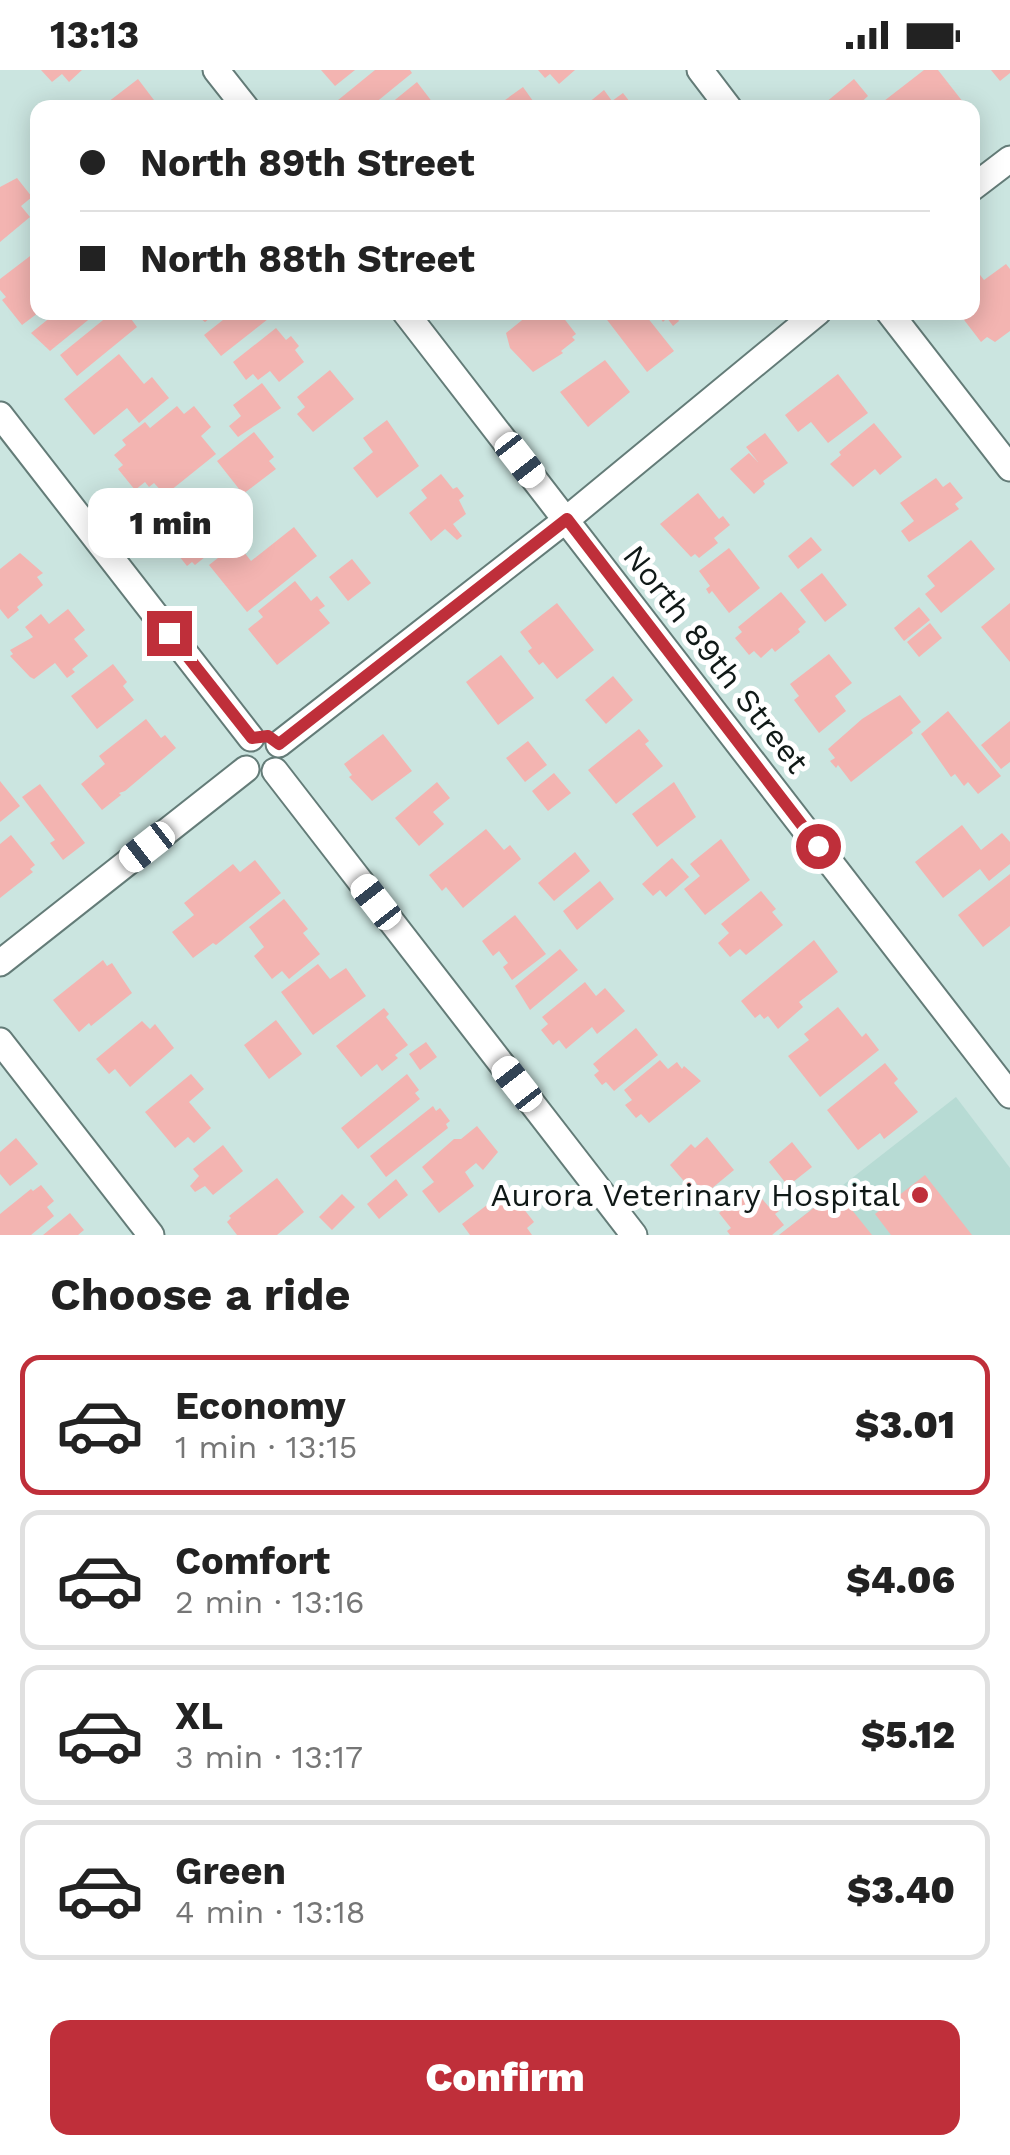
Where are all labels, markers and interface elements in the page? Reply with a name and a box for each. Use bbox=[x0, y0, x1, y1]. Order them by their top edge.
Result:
text: 13:13 bbox=[50, 13, 139, 57]
text: North 89th Street bbox=[140, 141, 475, 185]
text: North 88th Street bbox=[140, 237, 475, 281]
car bbox=[490, 427, 550, 493]
callout: 1 min bbox=[86, 488, 252, 558]
text: 1 min bbox=[129, 504, 212, 542]
street label: North 89th Street bbox=[615, 538, 817, 780]
route end bbox=[147, 611, 192, 656]
car bbox=[114, 817, 180, 877]
route start bbox=[796, 824, 841, 869]
car bbox=[346, 869, 406, 935]
car bbox=[487, 1051, 547, 1117]
place label: Aurora Veterinary Hospital bbox=[490, 1176, 900, 1214]
marker: Aurora Veterinary Hospital bbox=[909, 1184, 931, 1206]
text: Choose a ride bbox=[50, 1268, 350, 1321]
icon: car bbox=[55, 1380, 145, 1470]
text: Economy bbox=[175, 1384, 346, 1428]
text: $3.01 bbox=[855, 1403, 955, 1447]
text: 1 min · 13:15 bbox=[175, 1428, 357, 1466]
icon: car bbox=[55, 1535, 145, 1625]
text: Comfort bbox=[175, 1539, 330, 1583]
text: $4.06 bbox=[846, 1558, 955, 1602]
text: 2 min · 13:16 bbox=[175, 1583, 364, 1621]
icon: car bbox=[55, 1690, 145, 1780]
text: XL bbox=[175, 1694, 223, 1738]
text: $5.12 bbox=[861, 1713, 955, 1757]
text: 3 min · 13:17 bbox=[175, 1738, 363, 1776]
icon: car bbox=[55, 1845, 145, 1935]
text: Green bbox=[175, 1849, 286, 1893]
text: $3.40 bbox=[847, 1868, 955, 1912]
text: 4 min · 13:18 bbox=[175, 1893, 366, 1931]
button: Confirm bbox=[50, 2020, 960, 2135]

